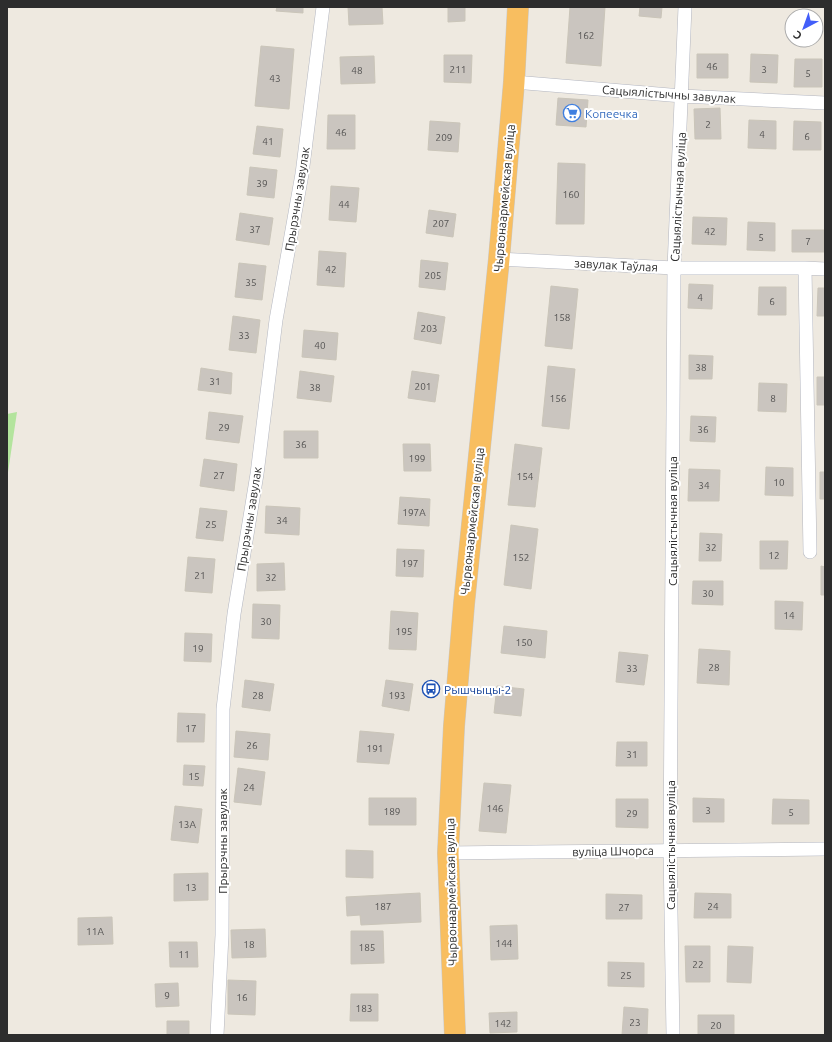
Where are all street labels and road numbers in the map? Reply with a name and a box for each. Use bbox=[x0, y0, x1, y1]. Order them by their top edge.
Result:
street label: Сацыялістычны завулак bbox=[602, 83, 736, 105]
street label: Чырвонаармейская вуліца bbox=[491, 124, 517, 272]
street label: Сацыялістычная вуліца bbox=[668, 132, 688, 262]
street label: Прырэчны завулак bbox=[282, 146, 312, 252]
street label: завулак Таўлая bbox=[574, 256, 658, 274]
street label: Чырвонаармейская вуліца bbox=[458, 447, 486, 595]
street label: Сацыялістычная вуліца bbox=[666, 456, 679, 586]
street label: Прырэчны завулак bbox=[234, 466, 264, 572]
street label: Сацыялістычная вуліца bbox=[664, 780, 677, 910]
street label: Прырэчны завулак bbox=[216, 788, 229, 894]
street label: Чырвонаармейская вуліца bbox=[443, 818, 459, 966]
street label: вуліца Шчорса bbox=[572, 844, 654, 858]

